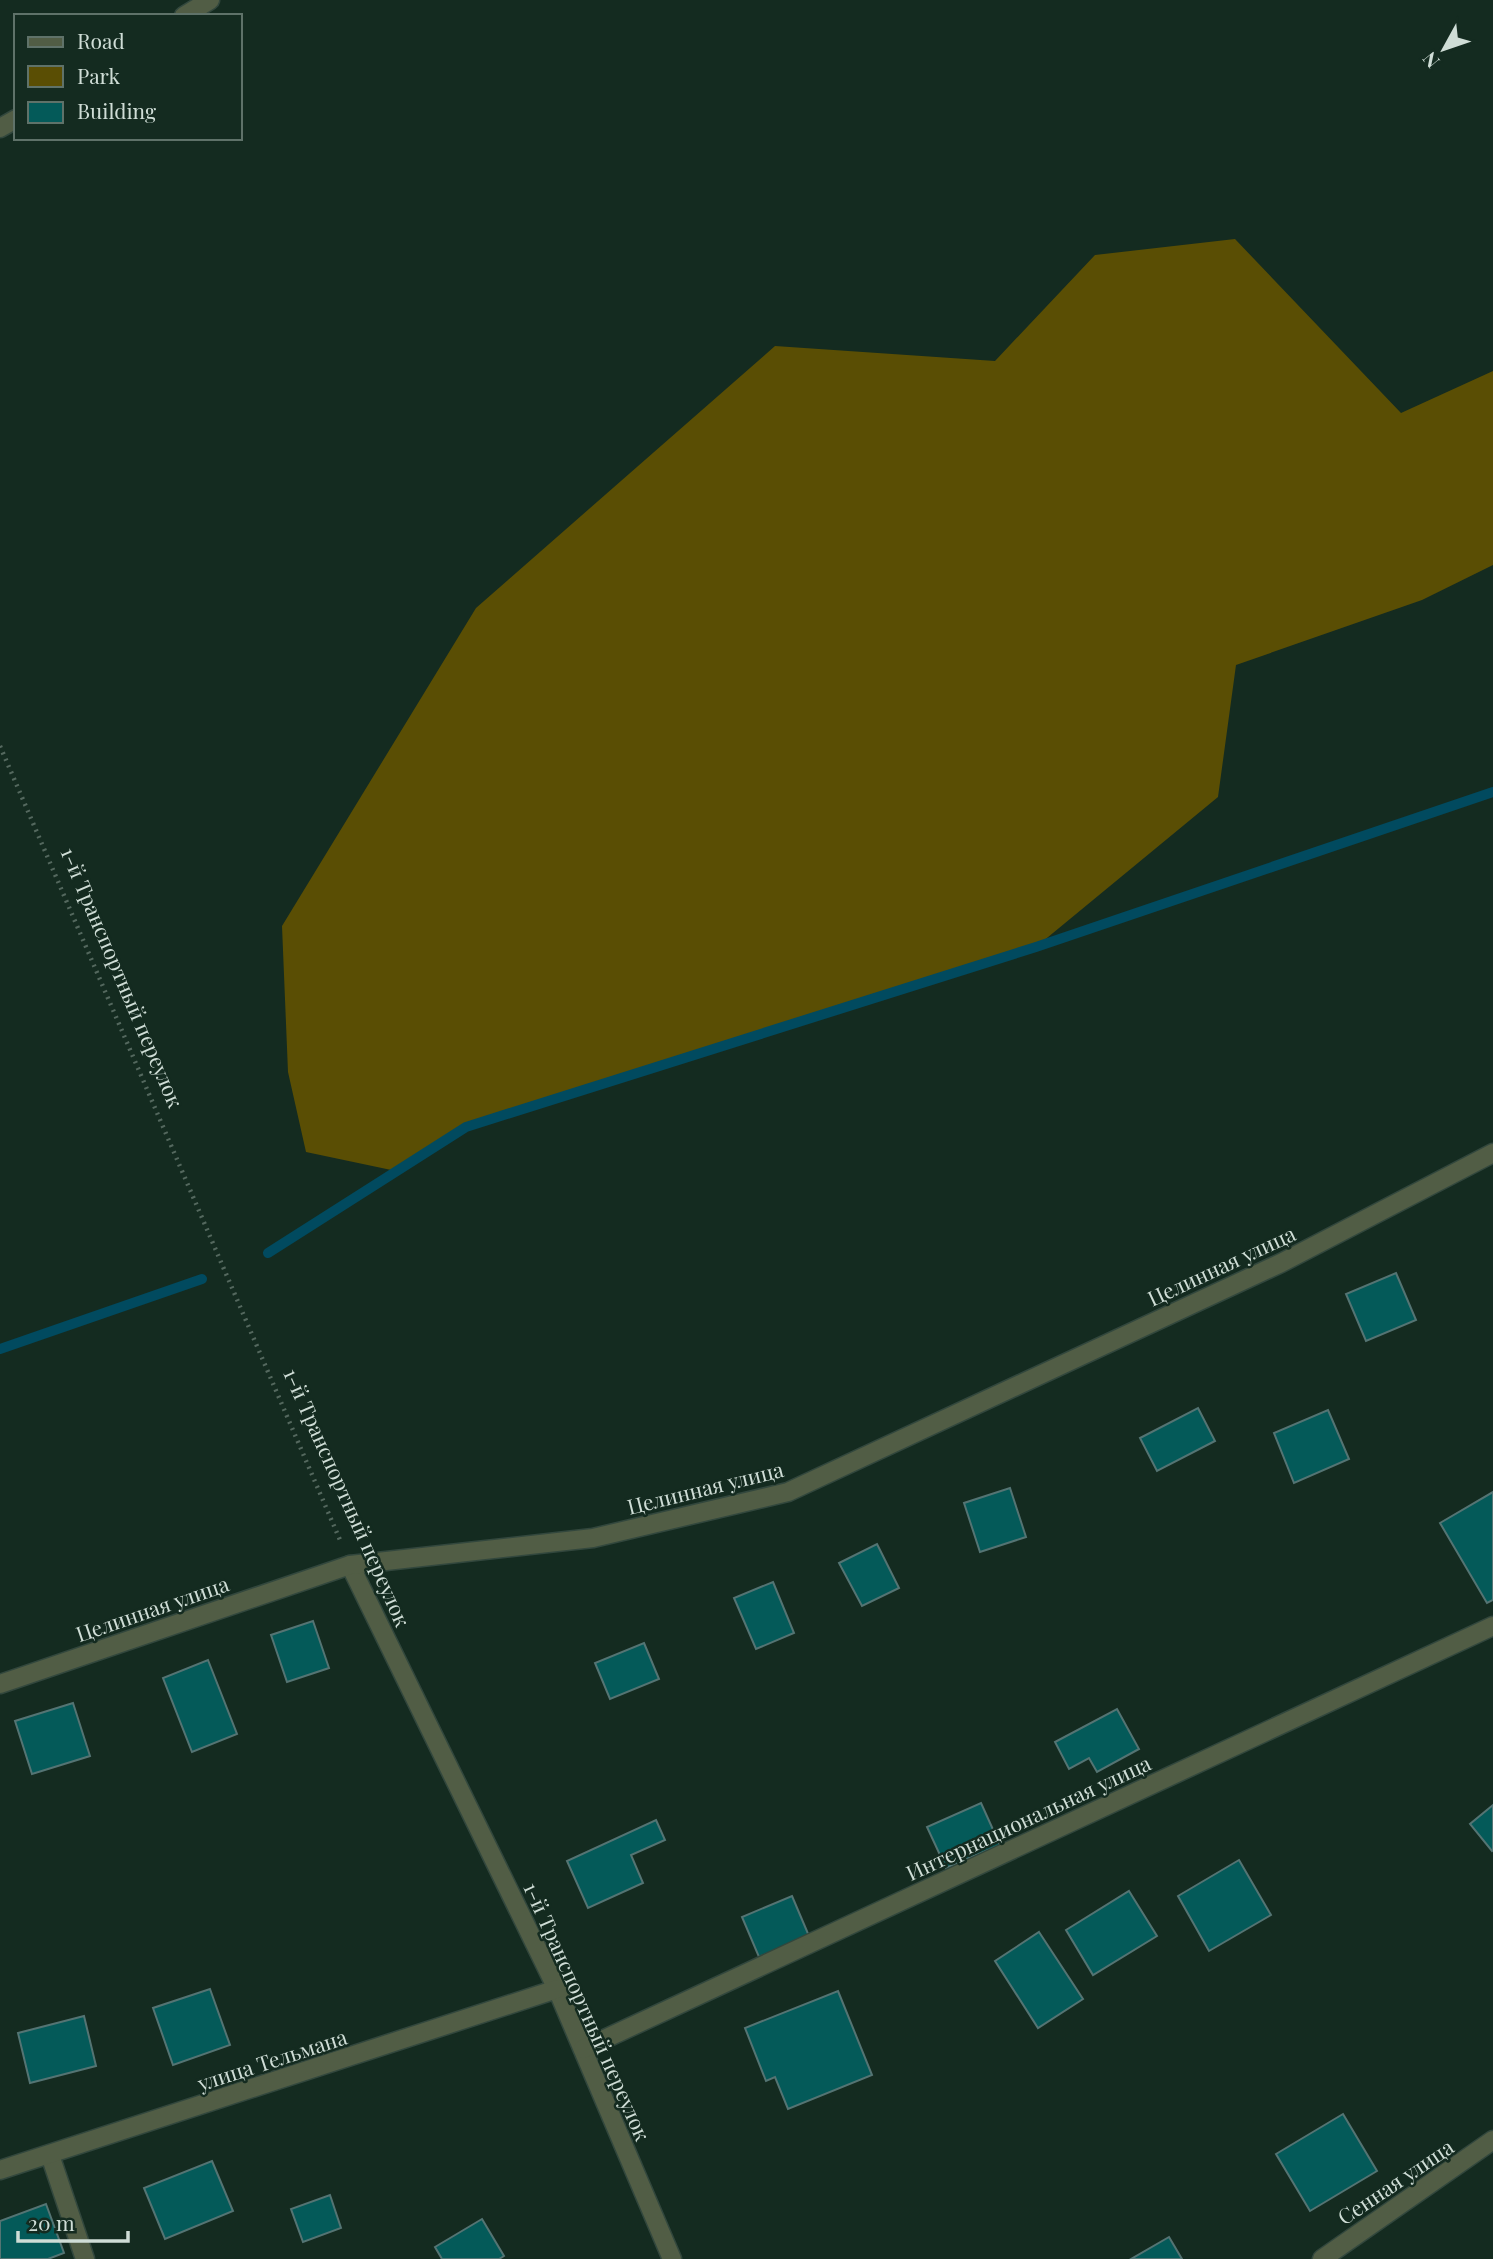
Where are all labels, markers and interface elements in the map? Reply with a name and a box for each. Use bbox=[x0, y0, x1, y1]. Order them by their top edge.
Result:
legend bbox=[14, 14, 242, 140]
north arrow bbox=[1409, 14, 1479, 84]
text: Road bbox=[77, 26, 125, 54]
text: N bbox=[1416, 47, 1445, 74]
text: Park bbox=[77, 61, 121, 89]
text: Building bbox=[77, 96, 156, 124]
street label: 1-й Транспортный переулок bbox=[55, 843, 191, 1111]
street label: Целинная улица bbox=[1143, 1218, 1300, 1312]
street label: 1-й Транспортный переулок bbox=[278, 1363, 418, 1631]
street label: Целинная улица bbox=[624, 1454, 787, 1520]
street label: Целинная улица bbox=[72, 1569, 233, 1647]
street label: Интернациональная улица bbox=[901, 1748, 1155, 1886]
street label: 1-й Транспортный переулок bbox=[518, 1877, 658, 2145]
street label: улица Тельмана bbox=[193, 2021, 351, 2097]
street label: Сенная улица bbox=[1331, 2132, 1459, 2230]
scale bar bbox=[18, 2200, 128, 2244]
text: 20 m bbox=[28, 2208, 75, 2236]

